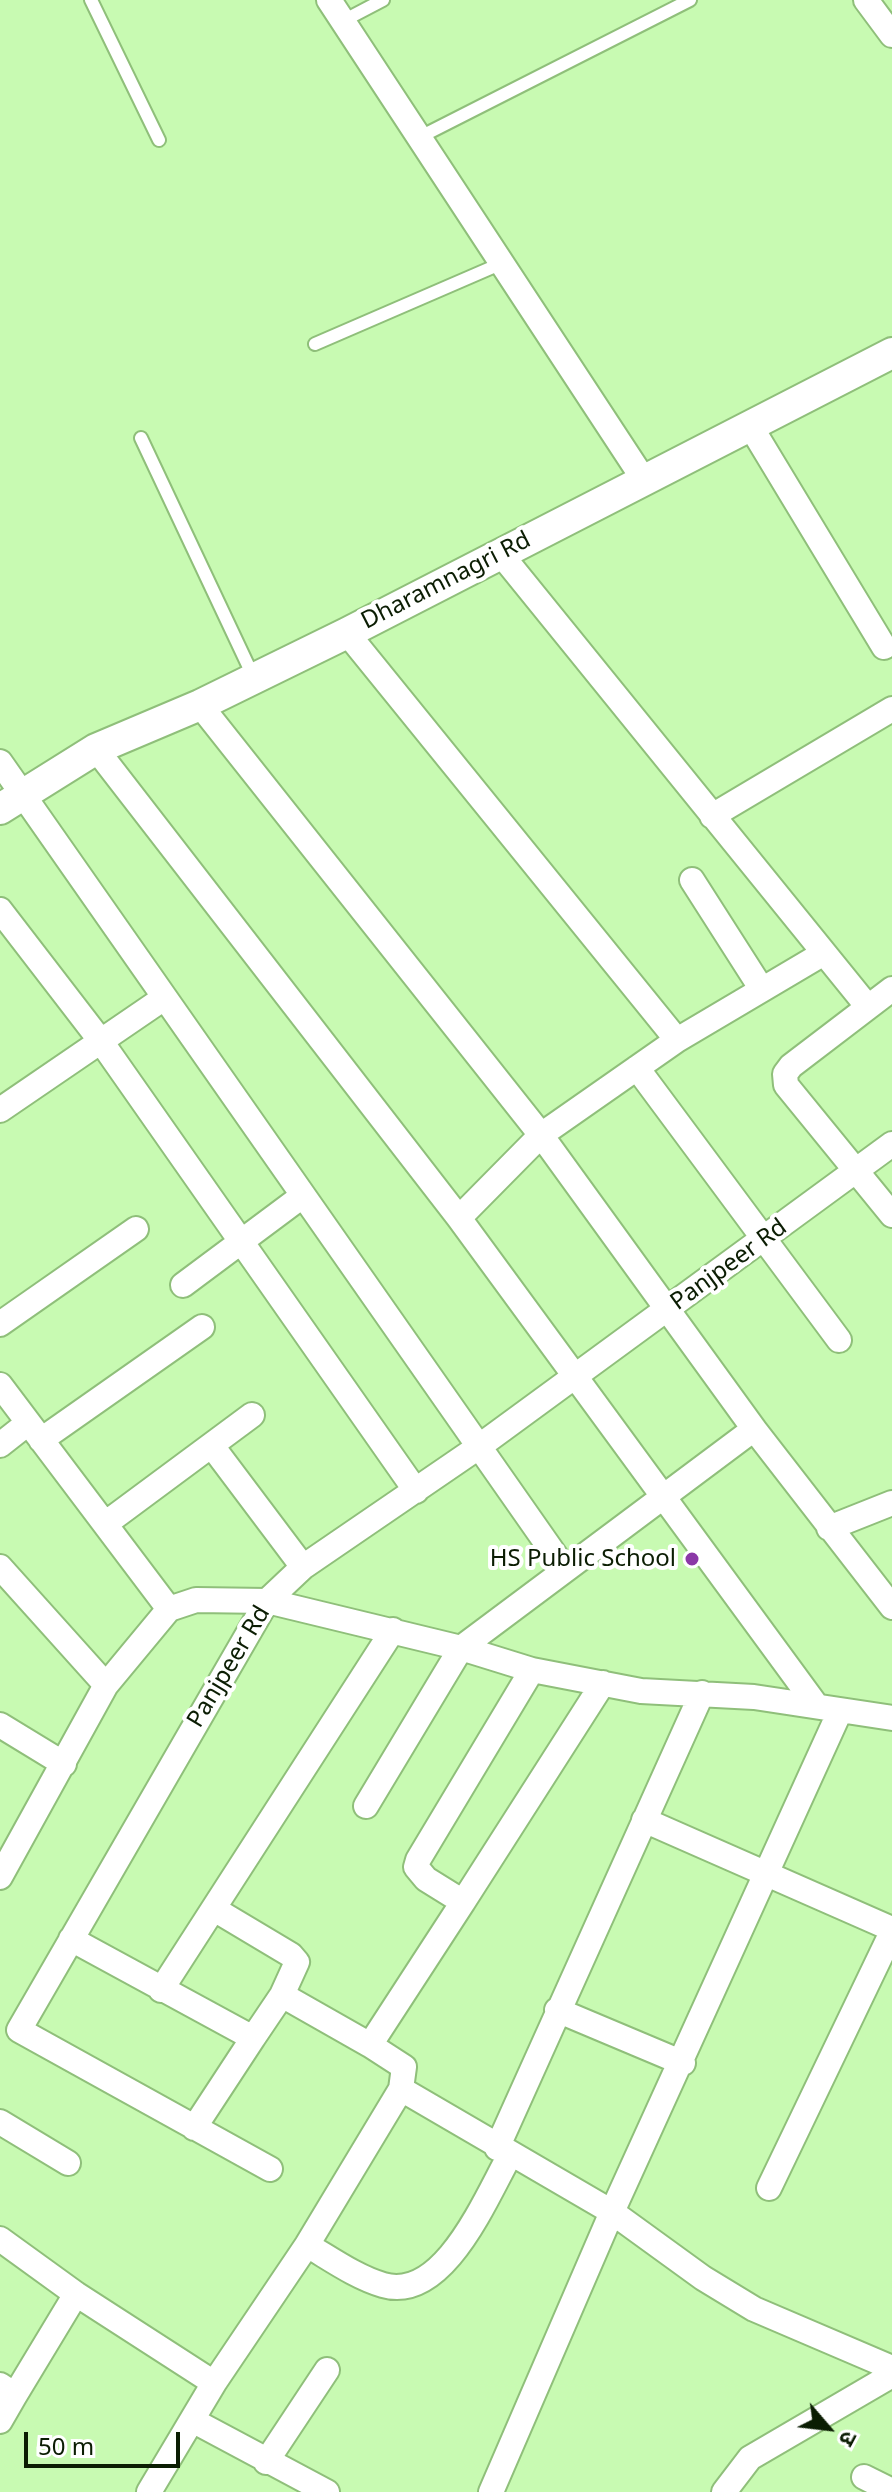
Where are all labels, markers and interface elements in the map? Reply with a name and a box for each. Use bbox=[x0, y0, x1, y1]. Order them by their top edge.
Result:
street label: Dharamnagri Rd bbox=[356, 526, 536, 636]
street label: Panjpeer Rd bbox=[665, 1213, 793, 1317]
place label: HS Public School bbox=[490, 1545, 676, 1573]
marker: HS Public School bbox=[683, 1550, 701, 1568]
street label: Panjpeer Rd bbox=[181, 1601, 277, 1733]
north arrow bbox=[788, 2388, 868, 2468]
scale bar bbox=[28, 2416, 184, 2466]
text: उ bbox=[833, 2427, 865, 2452]
text: 50 m bbox=[38, 2429, 94, 2462]

